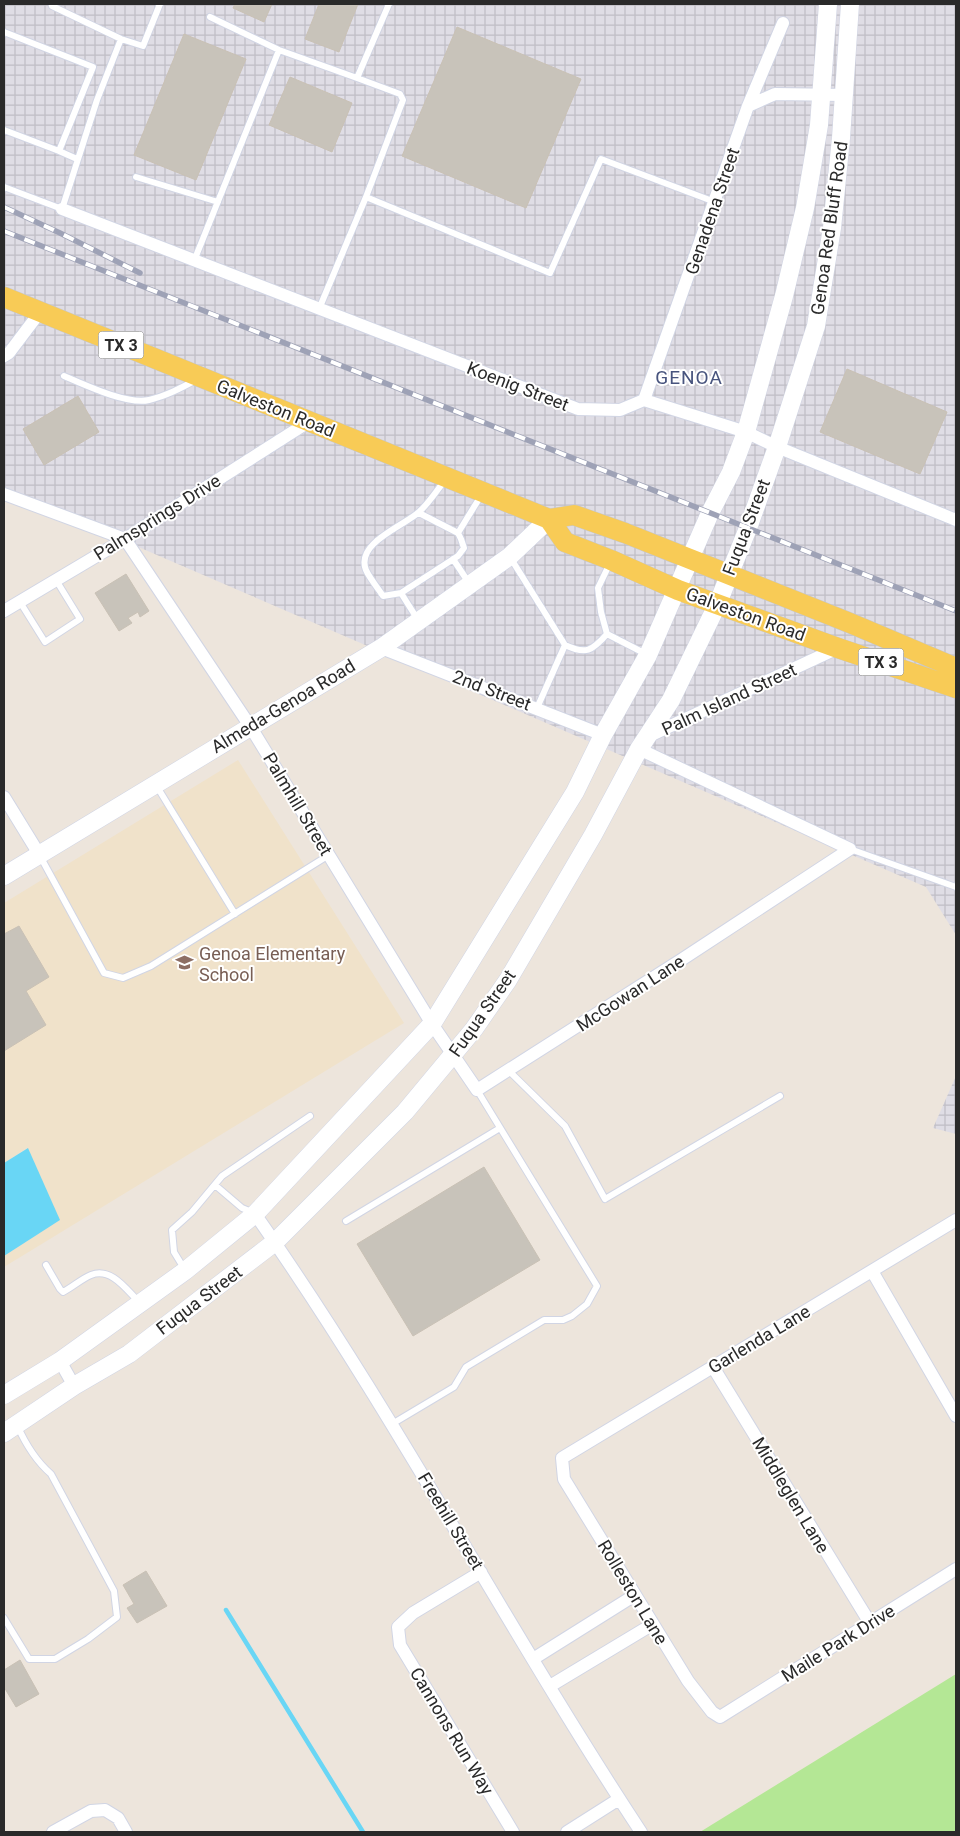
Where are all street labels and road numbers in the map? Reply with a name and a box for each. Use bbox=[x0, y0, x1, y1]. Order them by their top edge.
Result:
street label: Genoa Red Bluff Road bbox=[806, 140, 852, 316]
street label: Genadena Street bbox=[680, 145, 744, 277]
road number: TX 3 bbox=[98, 332, 144, 358]
street label: Koenig Street bbox=[464, 357, 572, 415]
street label: Galveston Road bbox=[214, 375, 338, 441]
street label: Palmsprings Drive bbox=[90, 470, 224, 564]
street label: Fuqua Street bbox=[718, 476, 774, 578]
street label: Galveston Road bbox=[683, 583, 809, 645]
road number: TX 3 bbox=[858, 649, 904, 676]
street label: Almeda-Genoa Road bbox=[207, 655, 359, 757]
street label: Palm Island Street bbox=[658, 659, 800, 739]
street label: 2nd Street bbox=[450, 665, 534, 715]
street label: Palmhill Street bbox=[259, 749, 337, 859]
street label: McGowan Lane bbox=[572, 950, 688, 1036]
street label: Fuqua Street bbox=[444, 965, 520, 1061]
street label: Fuqua Street bbox=[152, 1261, 246, 1339]
street label: Garlenda Lane bbox=[704, 1300, 814, 1378]
street label: Middleglen Lane bbox=[748, 1433, 834, 1557]
street label: Freehill Street bbox=[414, 1469, 488, 1574]
street label: Rolleston Lane bbox=[594, 1536, 672, 1648]
street label: Maile Park Drive bbox=[778, 1600, 898, 1686]
street label: Cannons Run Way bbox=[406, 1664, 498, 1799]

